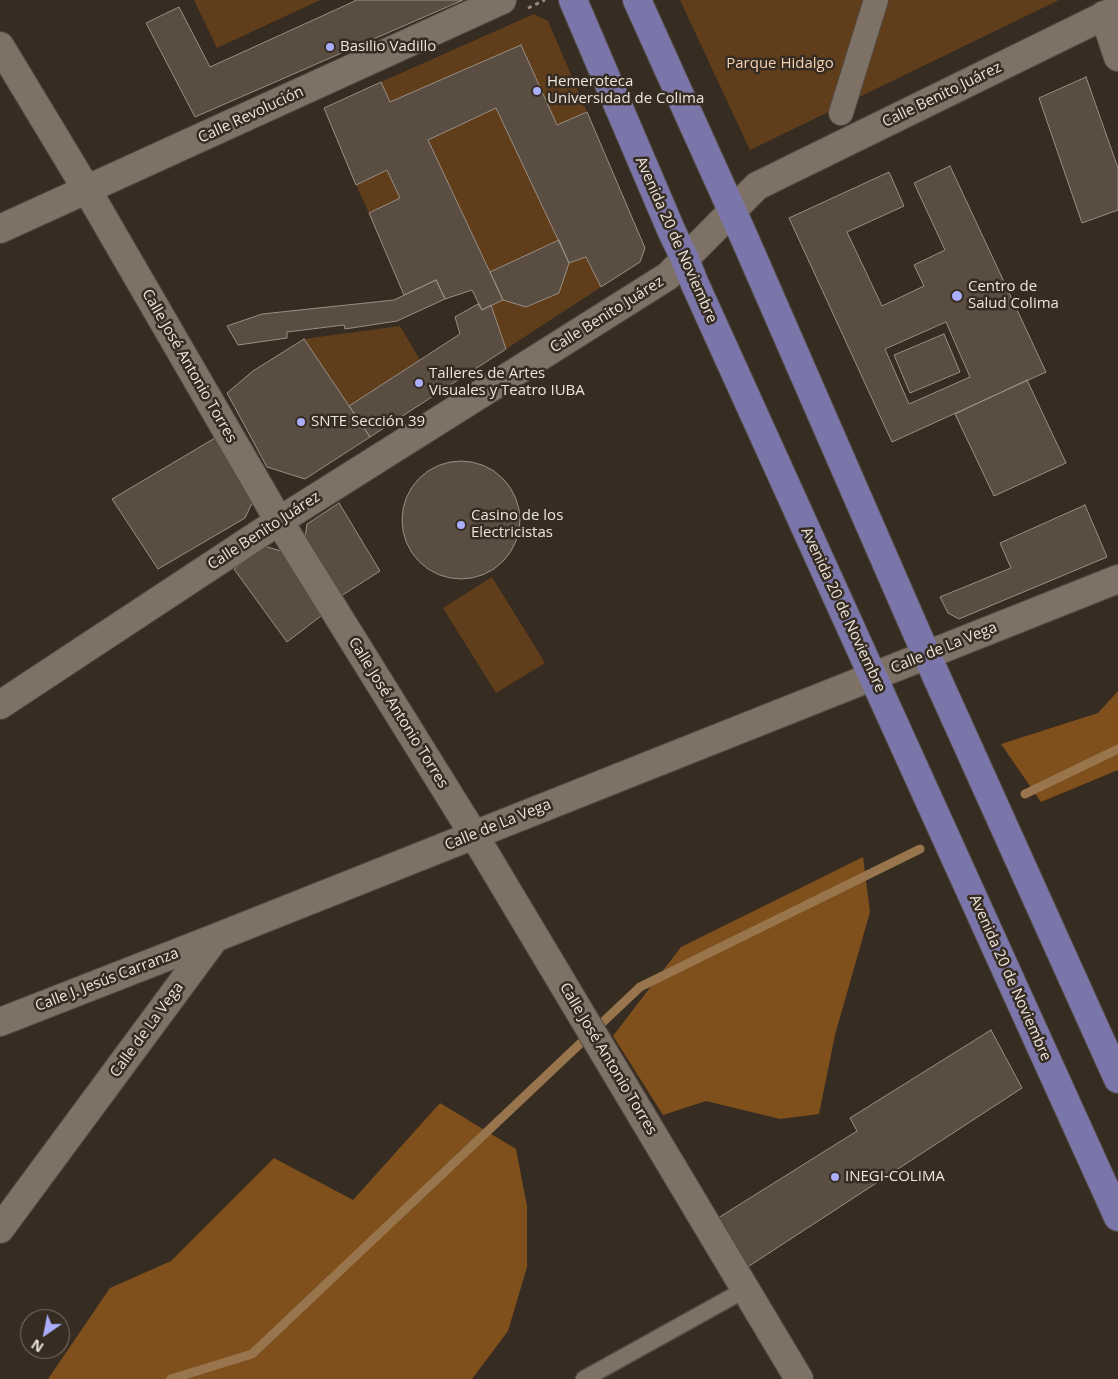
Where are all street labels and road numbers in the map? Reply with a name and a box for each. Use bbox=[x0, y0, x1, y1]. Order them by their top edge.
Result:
street label: Calle Benito Juárez bbox=[880, 58, 1004, 132]
street label: Calle Revolución bbox=[196, 83, 306, 147]
street label: Avenida 20 de Noviembre bbox=[631, 154, 721, 326]
street label: Calle Benito Juárez bbox=[547, 273, 667, 357]
street label: Calle José Antonio Torres bbox=[138, 286, 240, 446]
street label: Calle Benito Juárez bbox=[205, 488, 323, 574]
street label: Avenida 20 de Noviembre bbox=[797, 525, 889, 695]
street label: Calle de La Vega bbox=[888, 618, 1000, 678]
street label: Calle José Antonio Torres bbox=[344, 634, 452, 792]
street label: Calle de La Vega bbox=[442, 795, 554, 855]
street label: Avenida 20 de Noviembre bbox=[965, 892, 1055, 1064]
street label: Calle J. Jesús Carranza bbox=[33, 944, 181, 1016]
street label: Calle de La Vega bbox=[106, 979, 188, 1081]
street label: Calle José Antonio Torres bbox=[555, 980, 661, 1138]

